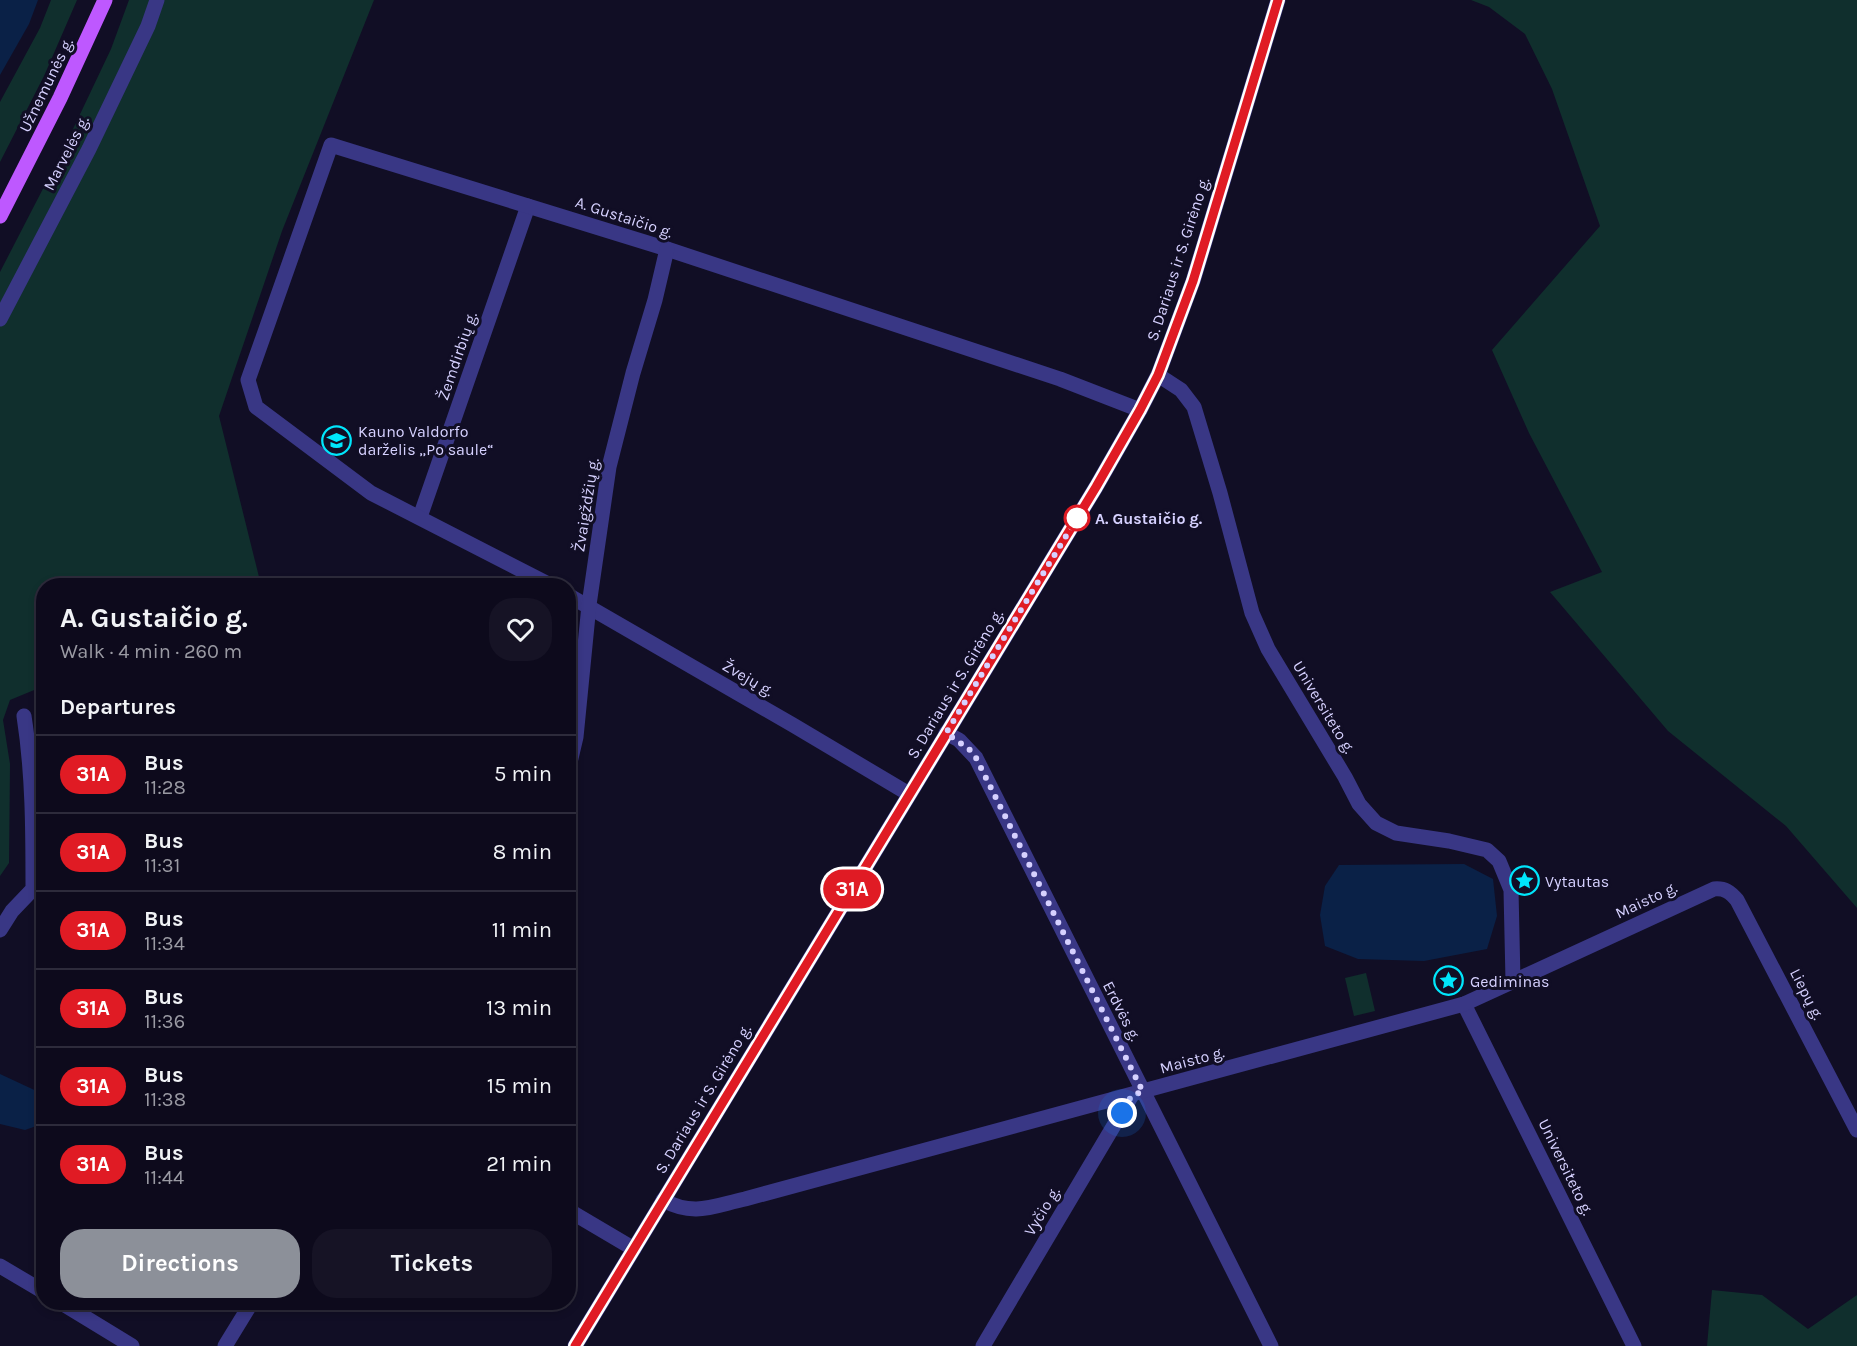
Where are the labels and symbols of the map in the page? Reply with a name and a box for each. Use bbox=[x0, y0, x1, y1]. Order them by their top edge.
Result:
street label: Užnemunės g. bbox=[15, 35, 77, 135]
street label: Marvelės g. bbox=[39, 112, 93, 193]
street label: S. Dariaus ir S. Girėno g. bbox=[1143, 175, 1213, 343]
street label: A. Gustaičio g. bbox=[573, 192, 675, 242]
street label: Žemdirbių g. bbox=[433, 309, 481, 403]
place label: Kauno Valdorfo darželis „Po saule“ bbox=[358, 422, 494, 459]
school or university icon: Kauno Valdorfo darželis „Po saule“ bbox=[321, 424, 353, 456]
street label: Žvaigždžių g. bbox=[569, 456, 603, 553]
marker: A. Gustaičio g. bbox=[1064, 505, 1090, 531]
place label: A. Gustaičio g. bbox=[1095, 509, 1203, 528]
street label: S. Dariaus ir S. Girėno g. bbox=[903, 606, 1007, 762]
street label: Žvejų g. bbox=[719, 656, 777, 700]
street label: Universiteto g. bbox=[1289, 657, 1359, 757]
place icon: Vytautas bbox=[1508, 865, 1540, 897]
line badge: 31A bbox=[818, 870, 886, 908]
place label: Vytautas bbox=[1545, 872, 1609, 891]
street label: Maisto g. bbox=[1612, 877, 1680, 923]
place icon: Gediminas bbox=[1433, 965, 1465, 997]
street label: Liepų g. bbox=[1786, 965, 1828, 1023]
place label: Gediminas bbox=[1470, 972, 1549, 991]
street label: Erdvės g. bbox=[1099, 978, 1145, 1044]
street label: S. Dariaus ir S. Girėno g. bbox=[651, 1021, 755, 1177]
street label: Maisto g. bbox=[1158, 1042, 1226, 1078]
your location bbox=[1107, 1098, 1137, 1128]
street label: Universiteto g. bbox=[1534, 1116, 1598, 1218]
street label: Vyčio g. bbox=[1020, 1183, 1064, 1239]

